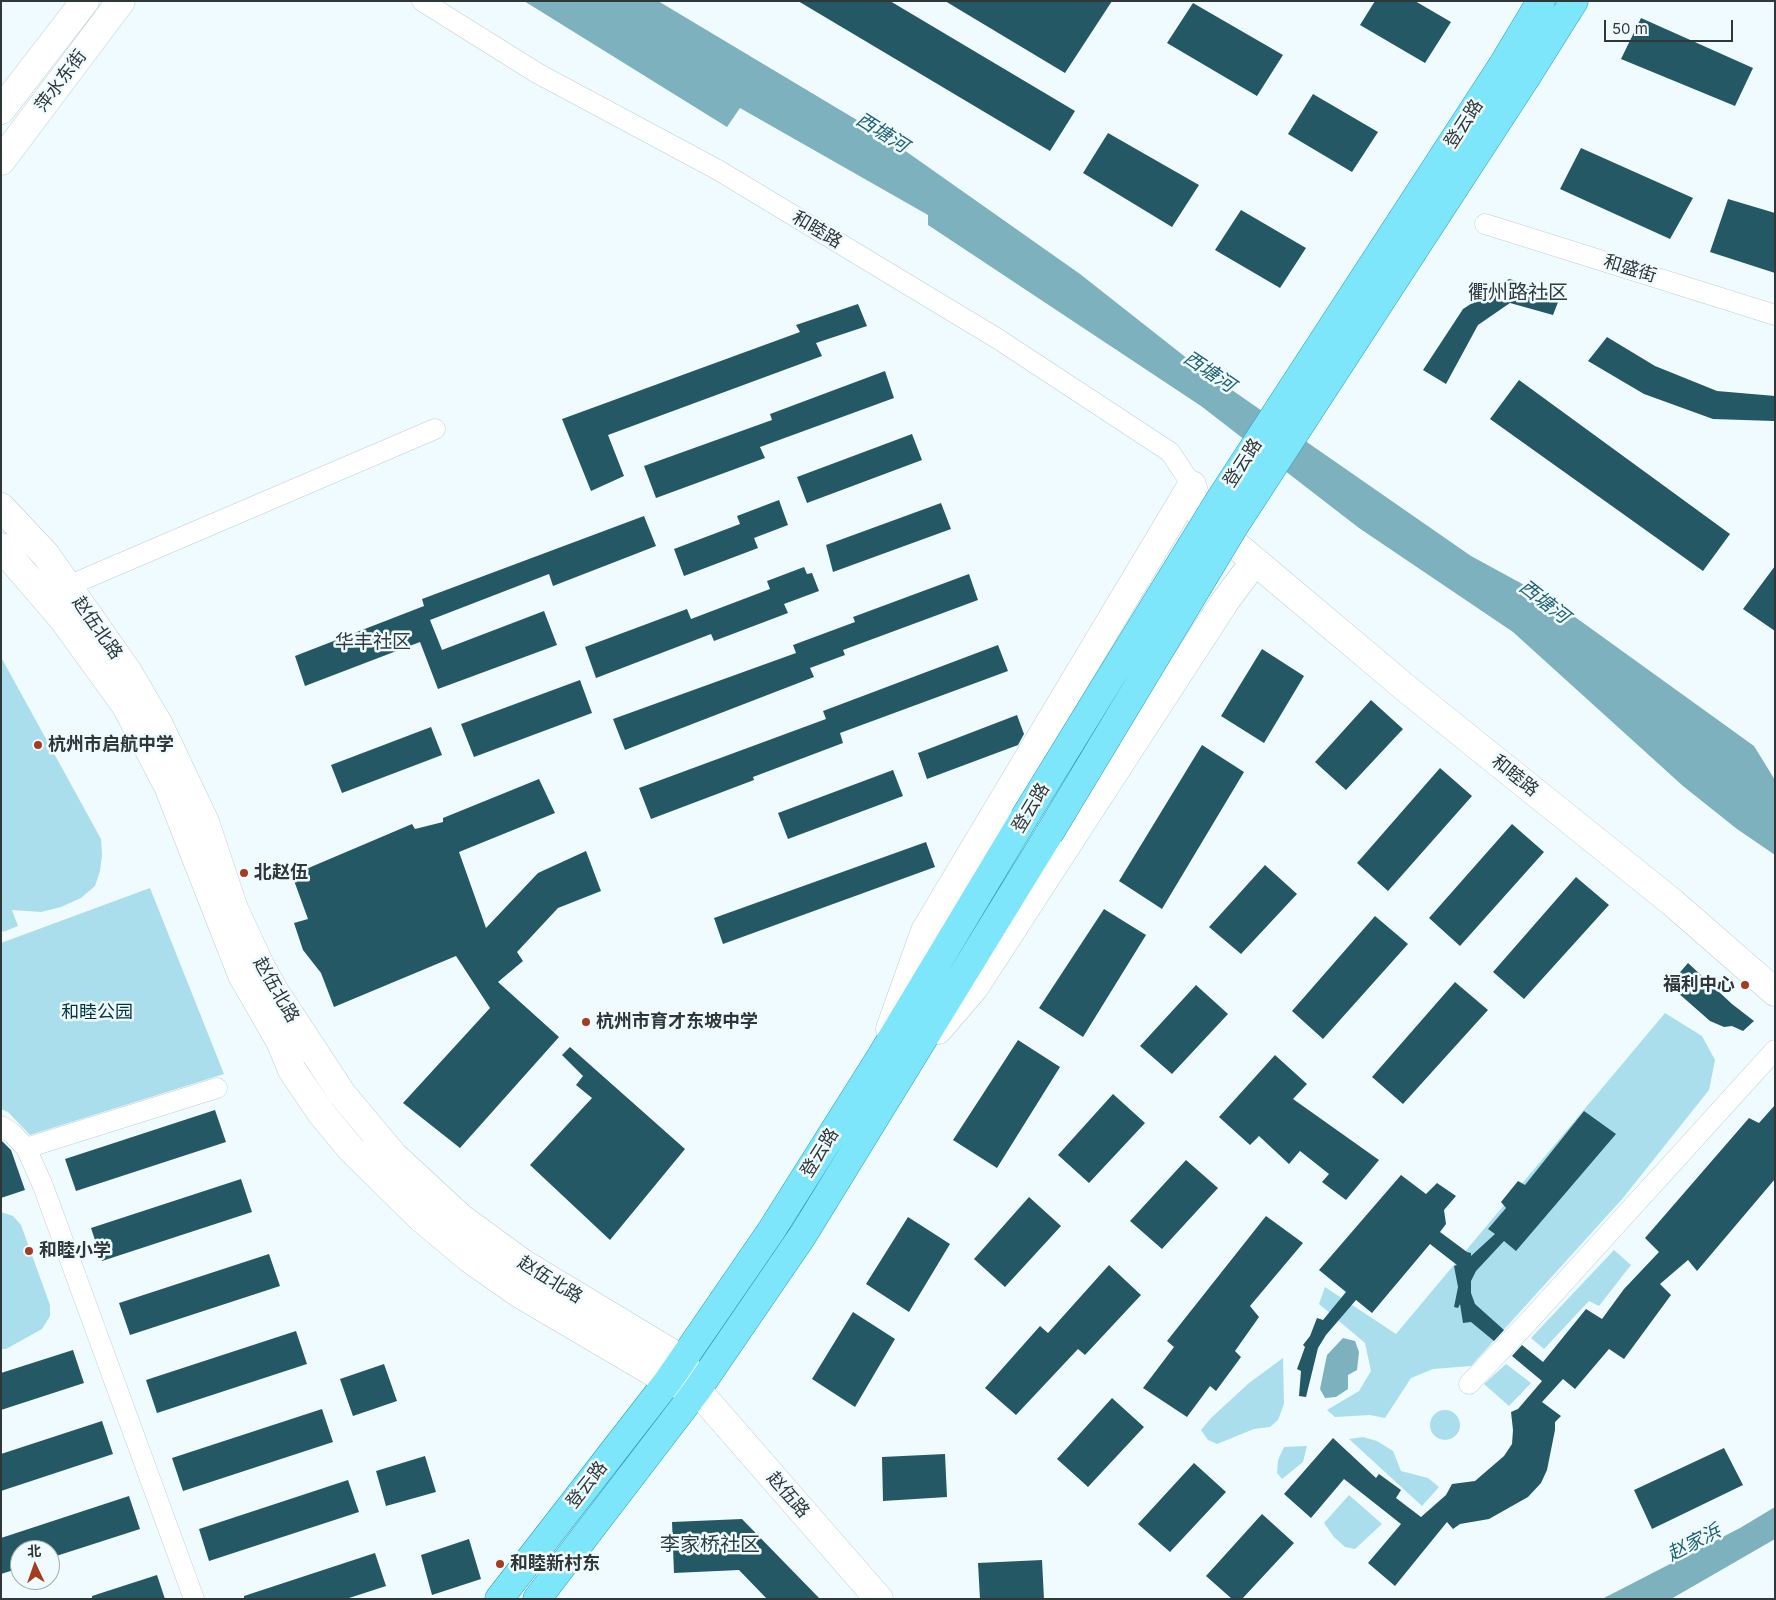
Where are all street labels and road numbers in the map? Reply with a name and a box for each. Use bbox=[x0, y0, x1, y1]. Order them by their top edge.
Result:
street label: 萍水东街 bbox=[31, 46, 91, 116]
street label: 登云路 bbox=[1440, 95, 1488, 153]
street label: 和睦路 bbox=[788, 207, 846, 253]
street label: 和盛街 bbox=[1601, 251, 1659, 287]
street label: 登云路 bbox=[1219, 434, 1267, 492]
street label: 赵伍北路 bbox=[68, 592, 126, 664]
street label: 和睦路 bbox=[1487, 751, 1543, 801]
street label: 登云路 bbox=[1008, 779, 1054, 837]
street label: 赵伍北路 bbox=[249, 953, 303, 1027]
street label: 登云路 bbox=[797, 1124, 843, 1182]
street label: 赵伍北路 bbox=[514, 1252, 586, 1308]
street label: 登云路 bbox=[562, 1457, 612, 1513]
street label: 赵伍路 bbox=[762, 1468, 814, 1522]

